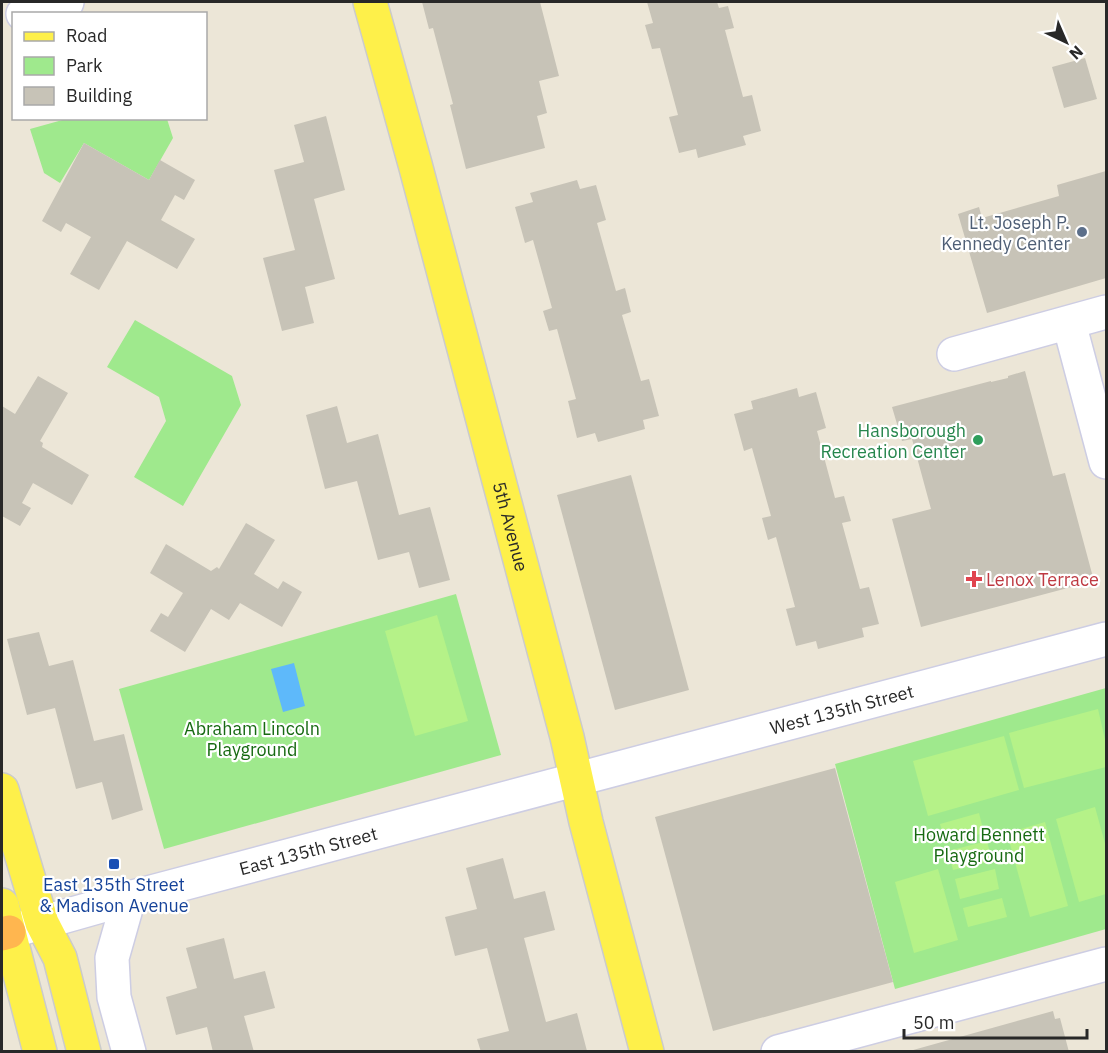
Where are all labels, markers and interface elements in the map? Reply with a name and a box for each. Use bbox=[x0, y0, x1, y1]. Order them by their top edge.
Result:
legend bbox=[12, 12, 207, 120]
north arrow bbox=[1036, 12, 1096, 72]
text: Road bbox=[66, 24, 107, 47]
text: N bbox=[1065, 42, 1088, 64]
text: Park bbox=[66, 54, 103, 77]
text: Building bbox=[66, 84, 133, 107]
place label: Lt. Joseph P. Kennedy Center bbox=[941, 211, 1070, 255]
marker: Lt. Joseph P. Kennedy Center bbox=[1075, 225, 1089, 239]
place label: Hansborough Recreation Center bbox=[820, 419, 966, 463]
marker: Hansborough Recreation Center bbox=[971, 433, 985, 447]
street label: 5th Avenue bbox=[488, 479, 534, 574]
place label: Lenox Terrace bbox=[986, 568, 1099, 591]
marker: Lenox Terrace bbox=[967, 572, 981, 586]
street label: West 135th Street bbox=[767, 679, 916, 739]
park label: Abraham Lincoln Playground bbox=[184, 717, 320, 761]
street label: East 135th Street bbox=[236, 821, 380, 880]
park label: Howard Bennett Playground bbox=[913, 823, 1045, 867]
marker: East 135th Street & Madison Avenue bbox=[107, 857, 121, 871]
place label: East 135th Street & Madison Avenue bbox=[39, 873, 189, 917]
scale bar bbox=[904, 1002, 1087, 1040]
text: 50 m bbox=[913, 1011, 955, 1034]

